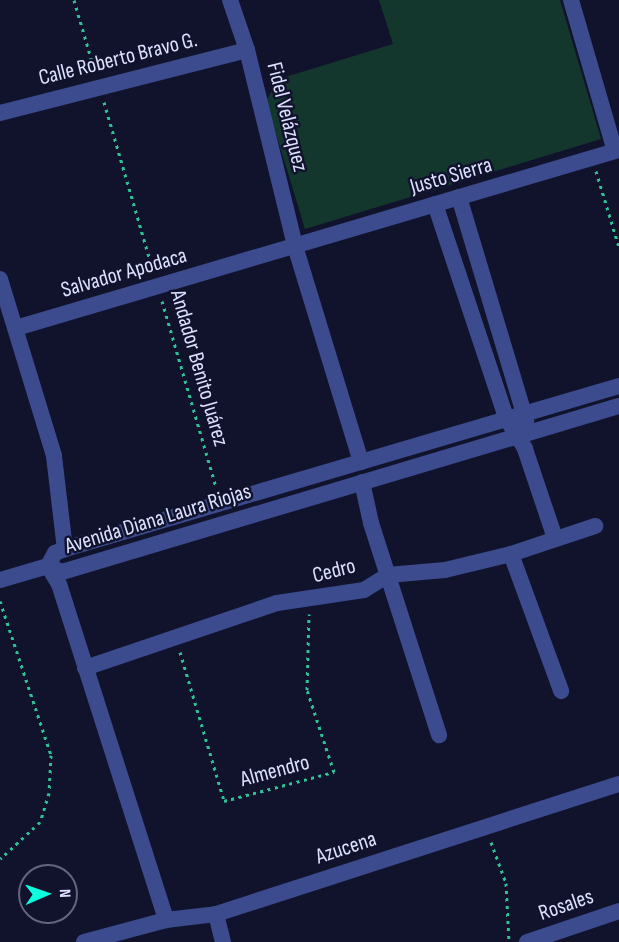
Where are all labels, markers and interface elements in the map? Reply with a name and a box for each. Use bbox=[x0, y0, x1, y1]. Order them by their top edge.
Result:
street label: Calle Roberto Bravo G. bbox=[36, 27, 200, 91]
street label: Fidel Velázquez bbox=[261, 60, 313, 174]
street label: Justo Sierra bbox=[407, 152, 495, 200]
street label: Salvador Apodaca bbox=[58, 242, 190, 304]
street label: Andador Benito Juárez bbox=[164, 287, 234, 449]
street label: Avenida Diana Laura Riojas bbox=[62, 478, 254, 560]
street label: Cedro bbox=[310, 553, 358, 589]
street label: Almendro bbox=[238, 749, 312, 793]
street label: Azucena bbox=[312, 826, 380, 870]
north arrow bbox=[18, 864, 78, 924]
street label: Rosales bbox=[535, 883, 597, 927]
text: N bbox=[55, 889, 74, 898]

